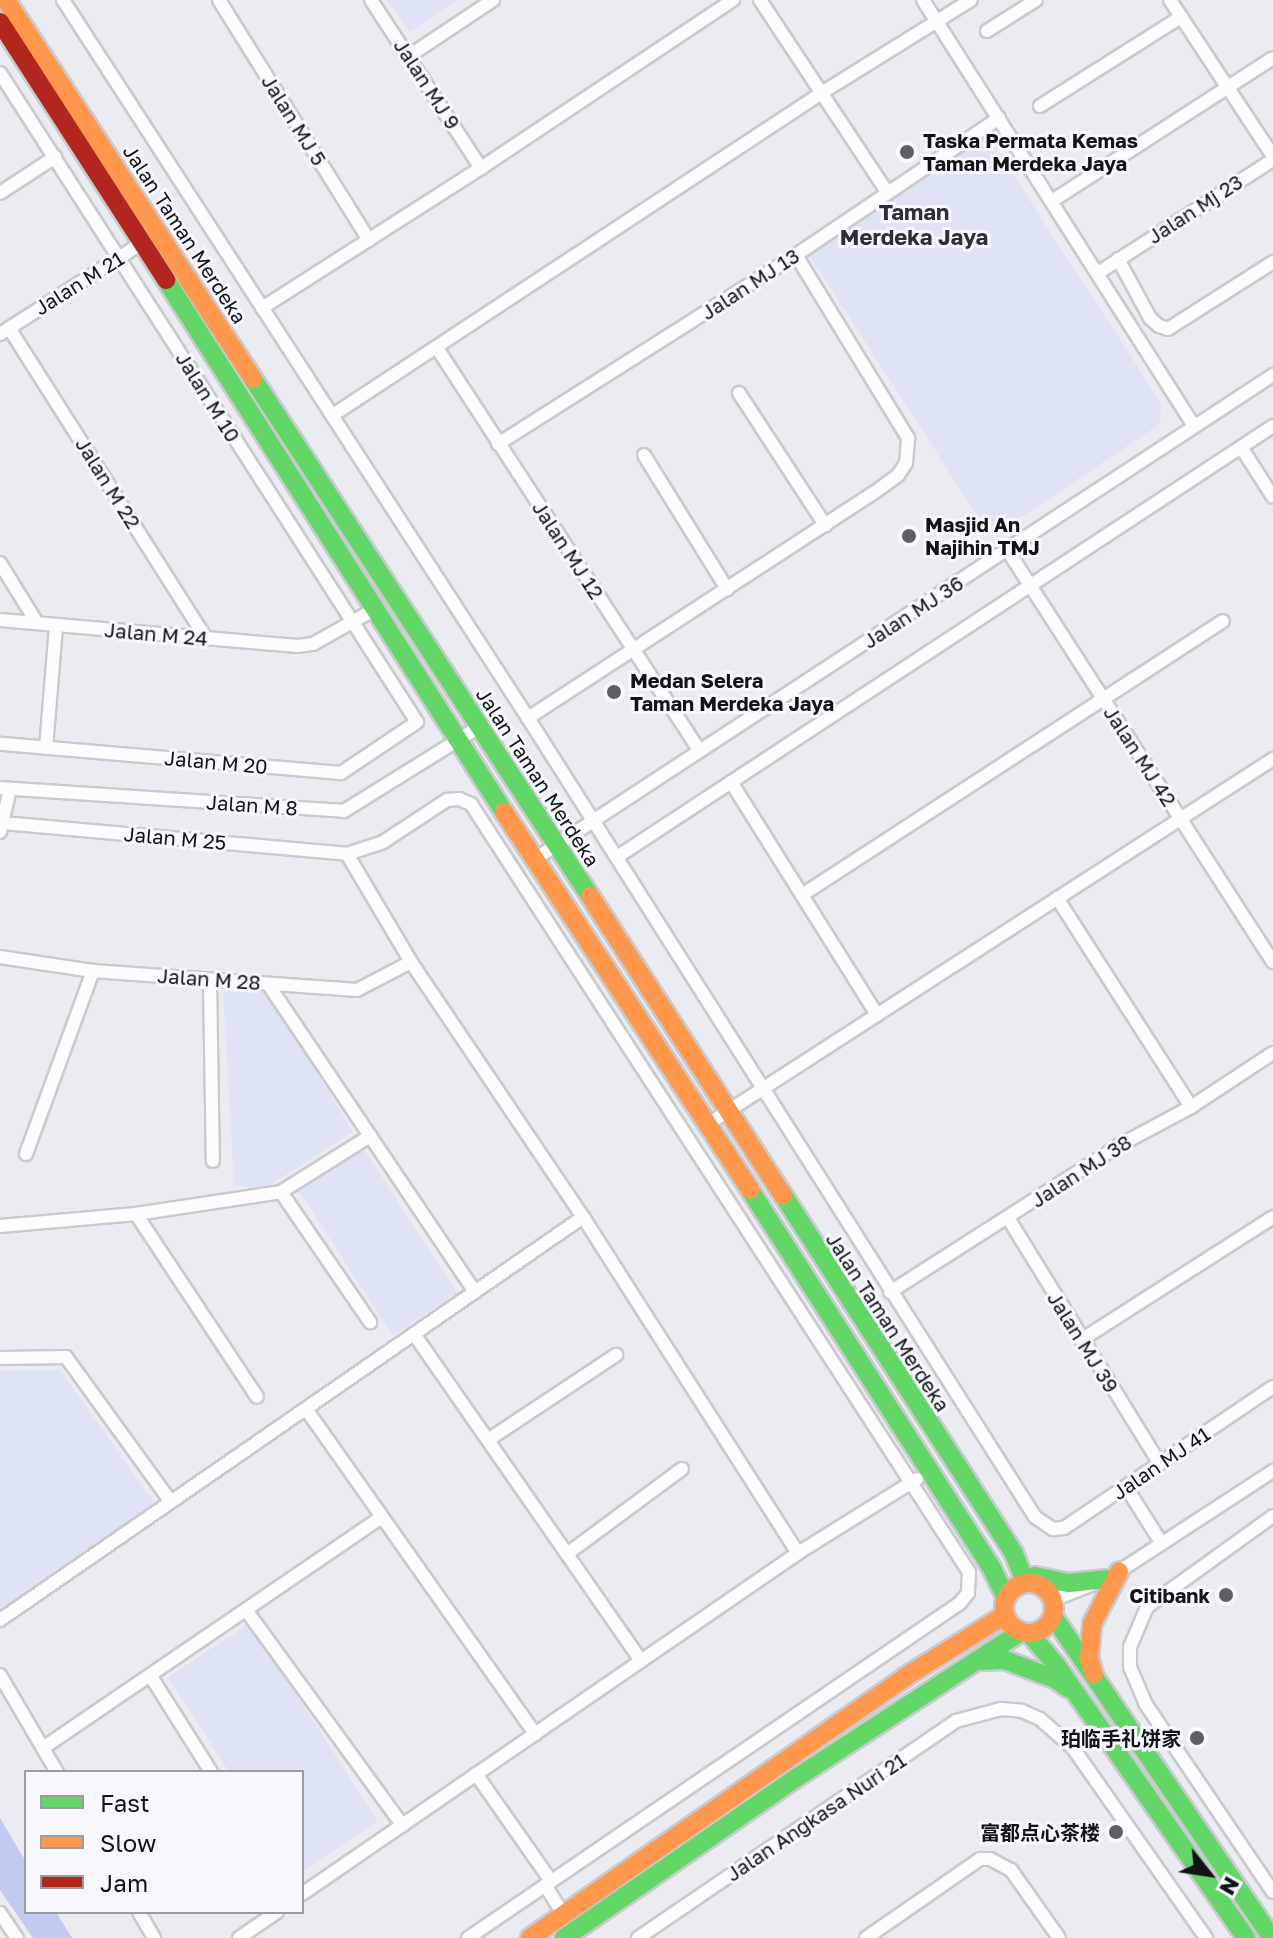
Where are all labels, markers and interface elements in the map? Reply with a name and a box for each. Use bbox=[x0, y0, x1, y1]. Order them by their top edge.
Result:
street label: Jalan MJ 9 bbox=[389, 34, 465, 134]
street label: Jalan MJ 5 bbox=[257, 70, 331, 170]
place label: Taska Permata Kemas Taman Merdeka Jaya bbox=[923, 128, 1138, 175]
street label: Jalan Taman Merdeka bbox=[118, 140, 252, 328]
marker: Taska Permata Kemas Taman Merdeka Jaya bbox=[898, 143, 916, 161]
street label: Jalan Mj 23 bbox=[1143, 169, 1247, 249]
district label: Taman Merdeka Jaya bbox=[840, 198, 988, 250]
street label: Jalan MJ 13 bbox=[696, 243, 804, 325]
street label: Jalan M 21 bbox=[30, 246, 128, 320]
street label: Jalan M 10 bbox=[171, 348, 245, 446]
street label: Jalan M 22 bbox=[71, 433, 145, 533]
street label: Jalan MJ 12 bbox=[527, 496, 609, 604]
place label: Masjid An Najihin TMJ bbox=[925, 512, 1040, 559]
marker: Masjid An Najihin TMJ bbox=[900, 527, 918, 545]
street label: Jalan MJ 36 bbox=[858, 571, 968, 653]
street label: Jalan M 24 bbox=[103, 618, 209, 650]
place label: Medan Selera Taman Merdeka Jaya bbox=[630, 668, 834, 715]
street label: Jalan Taman Merdeka bbox=[471, 683, 605, 871]
marker: Medan Selera Taman Merdeka Jaya bbox=[605, 683, 623, 701]
street label: Jalan MJ 42 bbox=[1099, 701, 1181, 811]
street label: Jalan M 20 bbox=[163, 746, 269, 778]
street label: Jalan M 8 bbox=[205, 790, 299, 820]
street label: Jalan M 25 bbox=[123, 822, 227, 854]
street label: Jalan M 28 bbox=[157, 963, 261, 995]
street label: Jalan MJ 38 bbox=[1026, 1130, 1136, 1212]
street label: Jalan Taman Merdeka bbox=[821, 1228, 955, 1416]
street label: Jalan MJ 39 bbox=[1042, 1287, 1124, 1397]
street label: Jalan MJ 41 bbox=[1108, 1422, 1214, 1504]
place label: Citibank bbox=[1129, 1583, 1210, 1607]
marker: Citibank bbox=[1217, 1586, 1235, 1604]
place label: 珀临手礼饼家 bbox=[1061, 1726, 1181, 1750]
marker: 珀临手礼饼家 bbox=[1188, 1729, 1206, 1747]
street label: Jalan Angkasa Nuri 21 bbox=[722, 1748, 910, 1886]
legend bbox=[24, 1770, 304, 1914]
text: Fast bbox=[100, 1788, 150, 1817]
place label: 富都点心茶楼 bbox=[980, 1820, 1100, 1844]
marker: 富都点心茶楼 bbox=[1107, 1823, 1125, 1841]
text: Slow bbox=[100, 1828, 156, 1857]
north arrow bbox=[1169, 1834, 1249, 1914]
text: Jam bbox=[100, 1868, 148, 1897]
text: N bbox=[1214, 1872, 1246, 1900]

